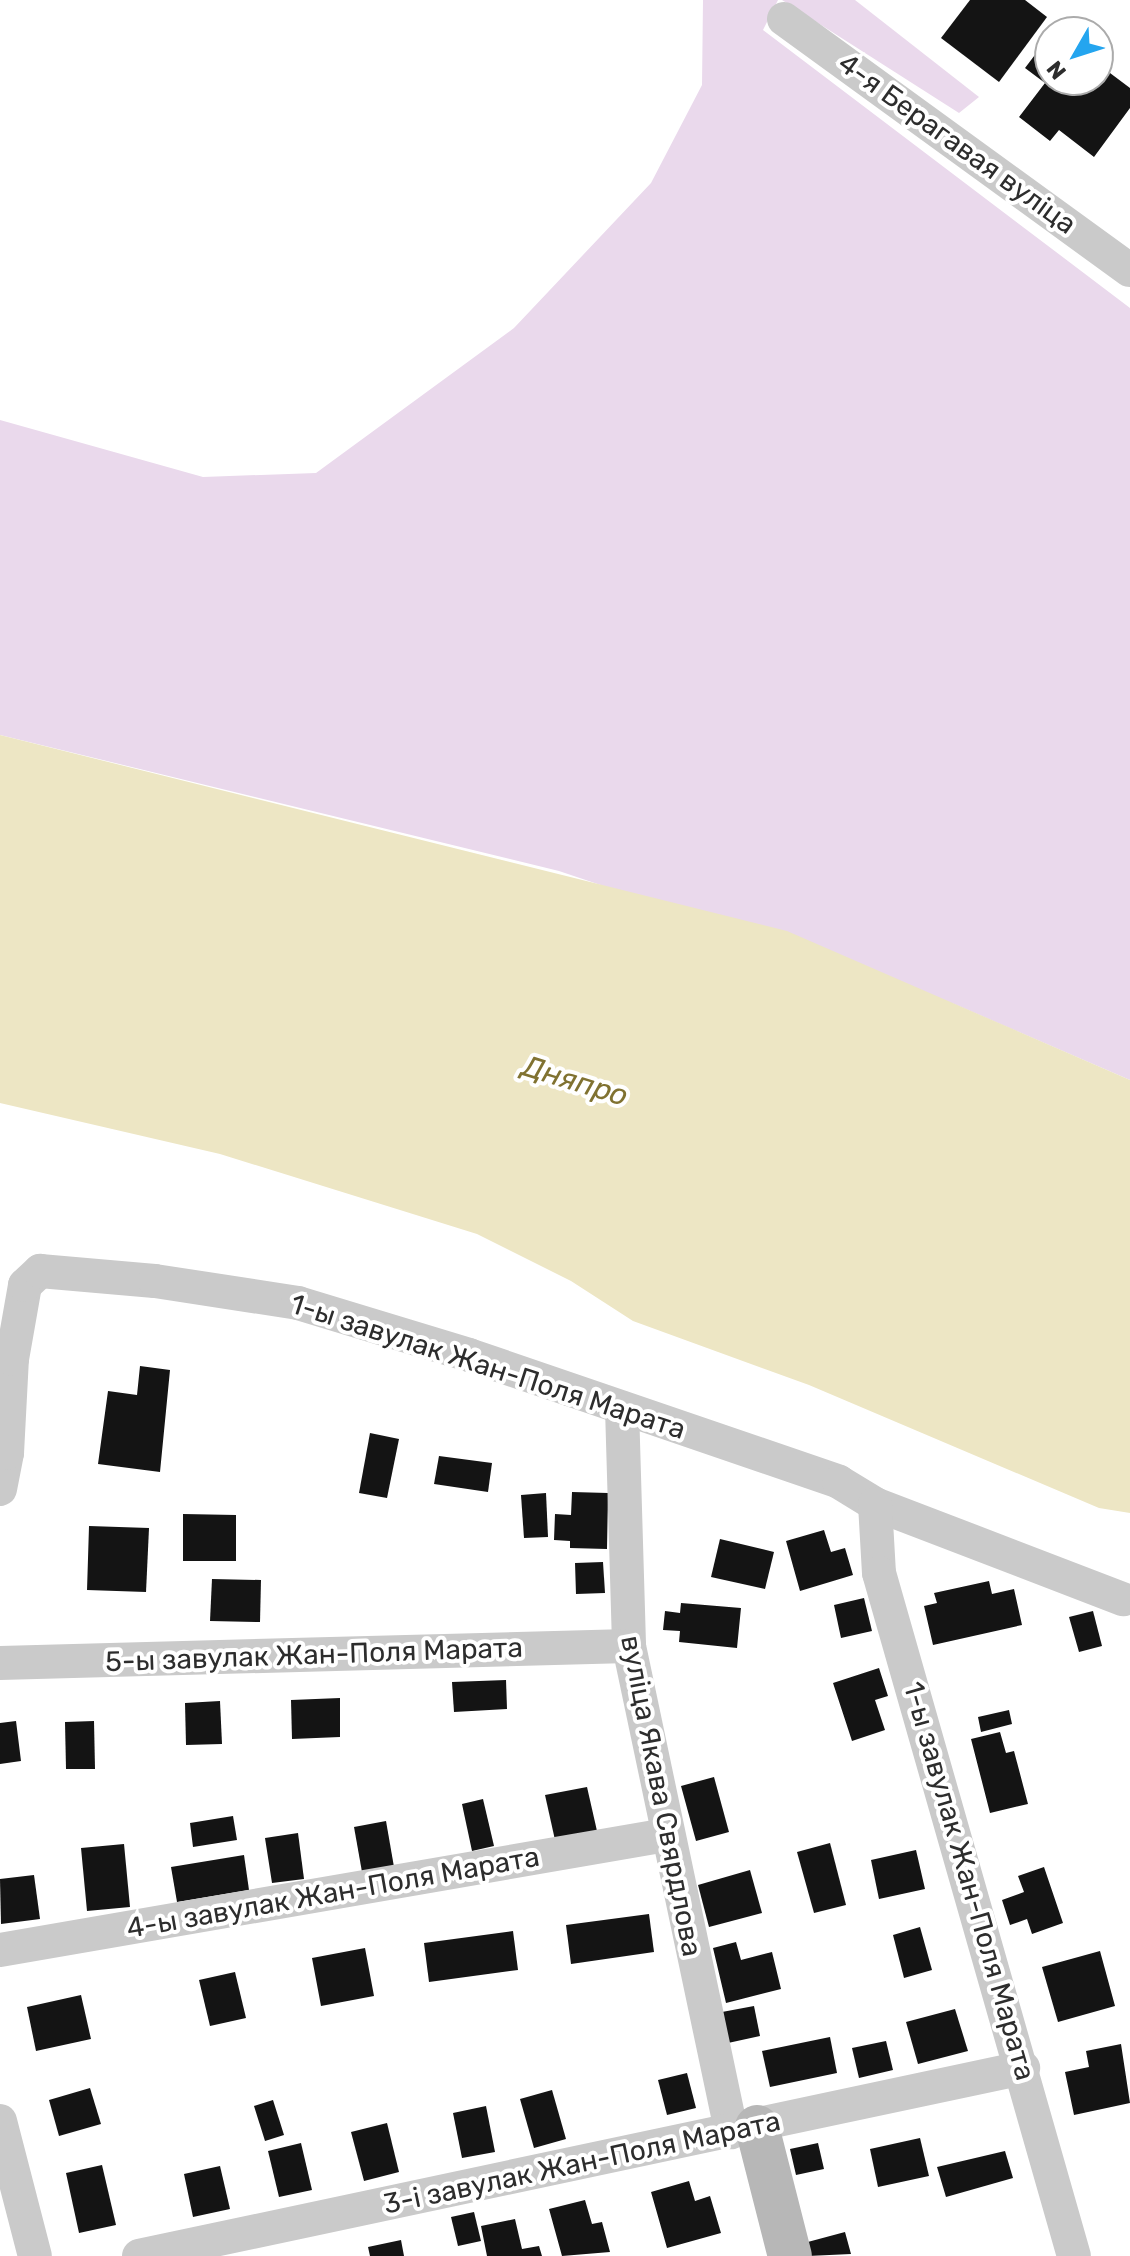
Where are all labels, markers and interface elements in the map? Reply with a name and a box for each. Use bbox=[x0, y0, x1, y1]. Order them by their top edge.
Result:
north arrow bbox=[1034, 16, 1114, 96]
street label: 4-я Берагавая вуліца bbox=[832, 46, 1082, 242]
text: N bbox=[1041, 56, 1072, 85]
water label: Дняпро bbox=[518, 1048, 632, 1114]
street label: 1-ы завулак Жан-Поля Марата bbox=[286, 1287, 690, 1447]
street label: 5-ы завулак Жан-Поля Марата bbox=[105, 1631, 523, 1679]
street label: вуліца Якава Свярдлова bbox=[613, 1633, 709, 1959]
street label: 1-ы завулак Жан-Поля Марата bbox=[896, 1678, 1042, 2084]
street label: 4-ы завулак Жан-Поля Марата bbox=[124, 1840, 542, 1946]
street label: 3-і завулак Жан-Поля Марата bbox=[380, 2104, 784, 2222]

